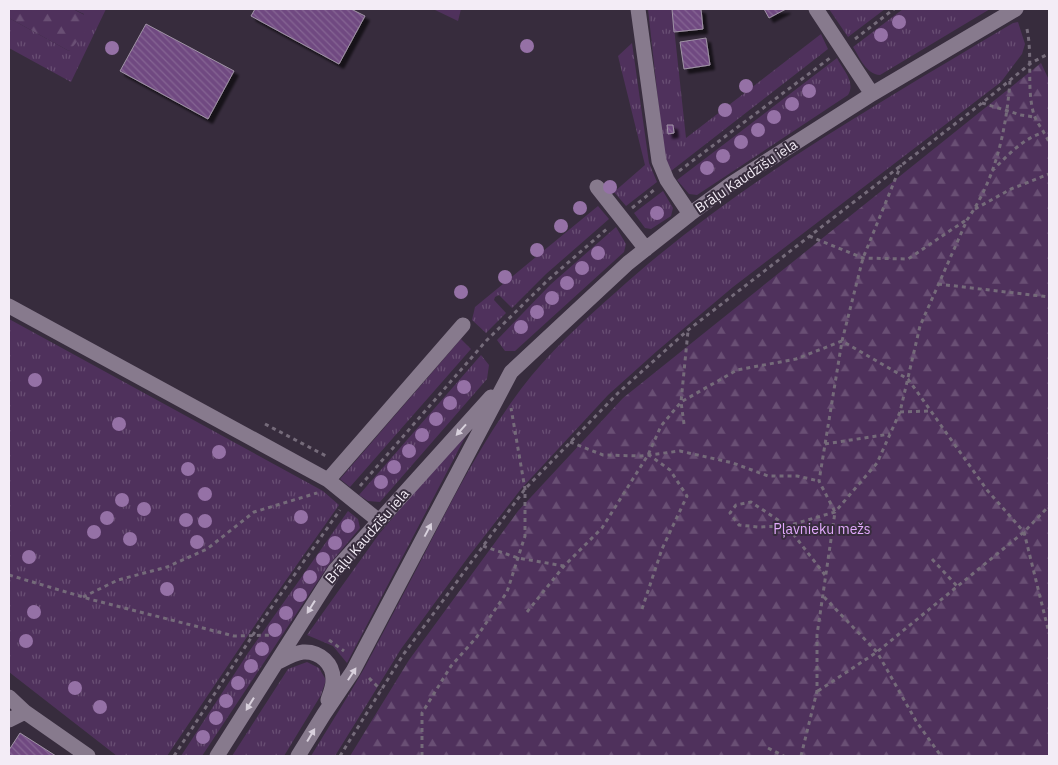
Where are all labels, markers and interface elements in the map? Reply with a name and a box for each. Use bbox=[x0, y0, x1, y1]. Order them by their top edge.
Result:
street label: Brāļu Kaudzīšu iela bbox=[691, 135, 801, 217]
one-way arrow bbox=[455, 424, 467, 436]
street label: Brāļu Kaudzīšu iela bbox=[321, 485, 413, 587]
park label: Pļavnieku mežs bbox=[773, 520, 871, 538]
one-way arrow bbox=[424, 523, 432, 537]
one-way arrow bbox=[306, 601, 316, 614]
one-way arrow bbox=[347, 667, 356, 680]
one-way arrow bbox=[246, 697, 255, 710]
one-way arrow bbox=[307, 728, 316, 742]

